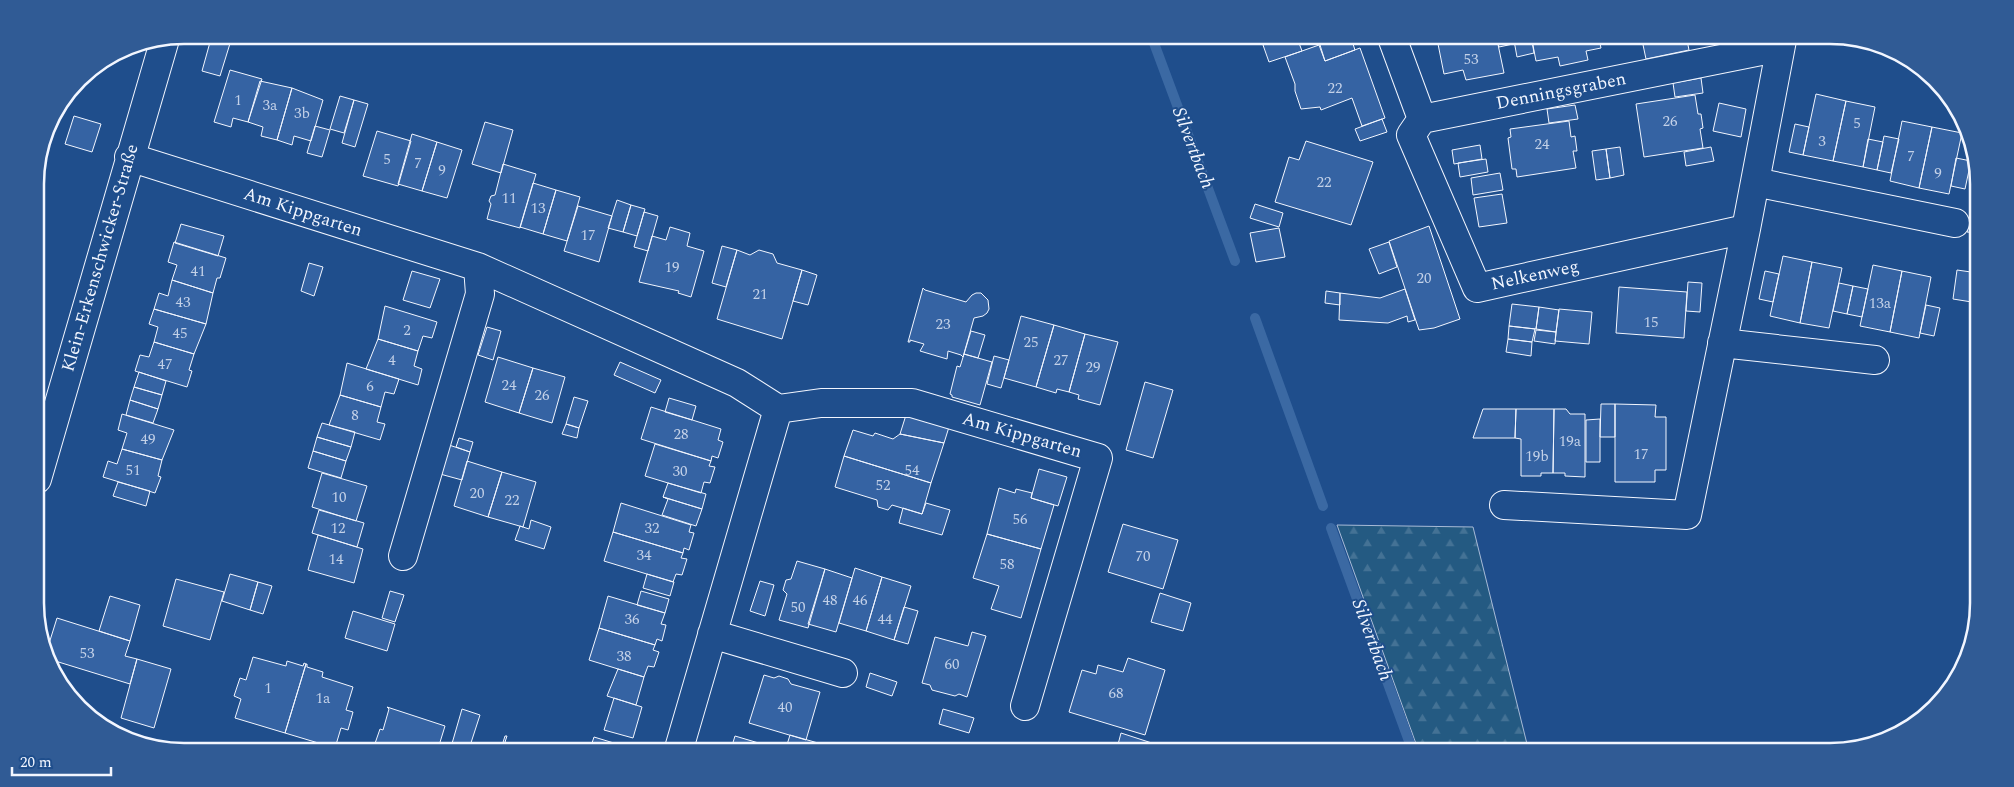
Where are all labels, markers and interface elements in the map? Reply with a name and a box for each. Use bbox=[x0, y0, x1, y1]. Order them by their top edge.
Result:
house number: 53 bbox=[1463, 48, 1479, 71]
street label: Denningsgraben bbox=[1494, 65, 1628, 117]
house number: 22 bbox=[1327, 77, 1343, 100]
house number: 1 bbox=[234, 89, 242, 112]
house number: 3a bbox=[263, 94, 278, 117]
house number: 3b bbox=[294, 102, 310, 125]
water label: Silvertbach bbox=[1164, 103, 1222, 193]
house number: 26 bbox=[1662, 110, 1678, 133]
house number: 5 bbox=[1853, 112, 1861, 135]
house number: 3 bbox=[1818, 130, 1826, 153]
house number: 24 bbox=[1534, 133, 1550, 156]
street label: Klein-Erkenschwicker-Straße bbox=[55, 141, 145, 375]
house number: 7 bbox=[1907, 145, 1915, 168]
house number: 5 bbox=[383, 148, 391, 171]
house number: 7 bbox=[414, 152, 422, 175]
house number: 9 bbox=[438, 159, 446, 182]
house number: 9 bbox=[1934, 162, 1942, 185]
house number: 22 bbox=[1316, 171, 1332, 194]
street label: Am Kippgarten bbox=[240, 180, 366, 244]
house number: 11 bbox=[501, 187, 517, 210]
house number: 13 bbox=[530, 197, 546, 220]
house number: 17 bbox=[580, 224, 596, 247]
street label: Nelkenweg bbox=[1489, 253, 1581, 297]
house number: 19 bbox=[664, 256, 680, 279]
house number: 41 bbox=[190, 260, 206, 283]
house number: 20 bbox=[1416, 267, 1432, 290]
house number: 21 bbox=[752, 283, 768, 306]
house number: 43 bbox=[175, 291, 191, 314]
house number: 13a bbox=[1869, 292, 1892, 315]
house number: 15 bbox=[1643, 311, 1659, 334]
house number: 23 bbox=[935, 313, 951, 336]
house number: 2 bbox=[403, 319, 411, 342]
house number: 45 bbox=[172, 322, 188, 345]
house number: 25 bbox=[1023, 331, 1039, 354]
house number: 4 bbox=[388, 349, 396, 372]
house number: 27 bbox=[1053, 349, 1069, 372]
house number: 47 bbox=[157, 353, 173, 376]
house number: 29 bbox=[1085, 356, 1101, 379]
house number: 24 bbox=[501, 374, 517, 397]
house number: 6 bbox=[366, 375, 374, 398]
house number: 26 bbox=[534, 384, 550, 407]
house number: 8 bbox=[351, 404, 359, 427]
street label: Am Kippgarten bbox=[959, 405, 1085, 465]
house number: 28 bbox=[673, 423, 689, 446]
house number: 49 bbox=[140, 428, 156, 451]
house number: 19a bbox=[1559, 430, 1582, 453]
house number: 17 bbox=[1633, 443, 1649, 466]
house number: 19b bbox=[1525, 445, 1549, 468]
house number: 51 bbox=[125, 459, 141, 482]
house number: 54 bbox=[904, 459, 920, 482]
house number: 30 bbox=[672, 460, 688, 483]
house number: 52 bbox=[875, 474, 891, 497]
house number: 20 bbox=[469, 482, 485, 505]
house number: 10 bbox=[331, 486, 347, 509]
house number: 22 bbox=[504, 489, 520, 512]
house number: 56 bbox=[1012, 508, 1028, 531]
house number: 12 bbox=[330, 517, 346, 540]
house number: 32 bbox=[644, 517, 660, 540]
house number: 34 bbox=[636, 544, 652, 567]
house number: 70 bbox=[1135, 545, 1151, 568]
house number: 14 bbox=[328, 548, 344, 571]
house number: 58 bbox=[999, 553, 1015, 576]
house number: 48 bbox=[822, 589, 838, 612]
house number: 46 bbox=[852, 589, 868, 612]
water label: Silvertbach bbox=[1344, 595, 1400, 685]
house number: 50 bbox=[790, 596, 806, 619]
house number: 36 bbox=[624, 608, 640, 631]
house number: 44 bbox=[877, 608, 893, 631]
house number: 53 bbox=[79, 642, 95, 665]
house number: 38 bbox=[616, 645, 632, 668]
house number: 60 bbox=[944, 653, 960, 676]
house number: 1 bbox=[264, 677, 272, 700]
house number: 68 bbox=[1108, 682, 1124, 705]
house number: 1a bbox=[316, 687, 331, 710]
house number: 40 bbox=[777, 696, 793, 719]
scale bar bbox=[12, 744, 111, 776]
text: 20 m bbox=[20, 751, 52, 774]

